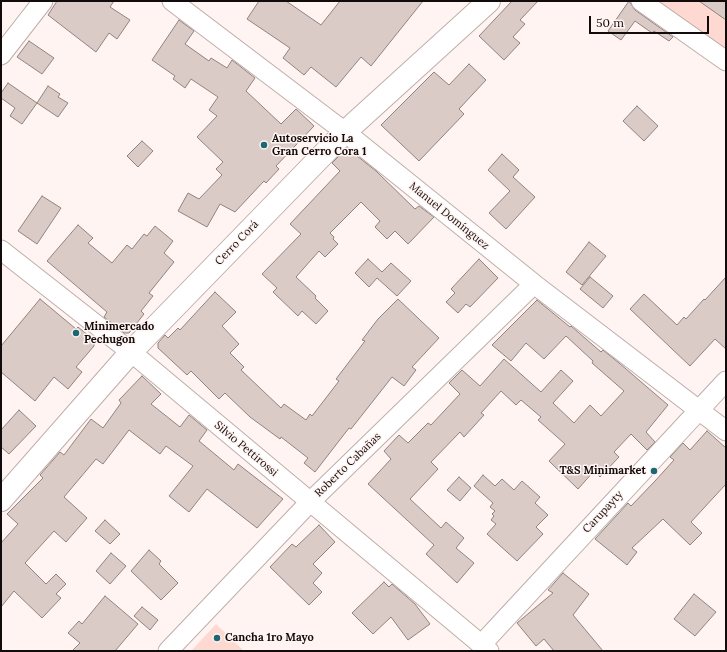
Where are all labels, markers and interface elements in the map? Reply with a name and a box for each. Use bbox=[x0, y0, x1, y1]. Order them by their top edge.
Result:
scale bar bbox=[591, 8, 711, 34]
text: 50 m bbox=[596, 15, 624, 30]
place label: Autoservicio La Gran Cerro Cora 1 bbox=[272, 132, 366, 158]
marker: Autoservicio La Gran Cerro Cora 1 bbox=[259, 140, 269, 150]
street label: Manuel Domínguez bbox=[406, 180, 492, 252]
street label: Cerro Corá bbox=[212, 218, 262, 268]
place label: Minimercado Pechugon bbox=[84, 320, 154, 346]
marker: Minimercado Pechugon bbox=[71, 328, 81, 338]
street label: Silvio Pettirossi bbox=[212, 419, 280, 479]
street label: Roberto Cabañas bbox=[312, 430, 384, 500]
place label: T&S Minimarket bbox=[560, 464, 646, 478]
marker: T&S Minimarket bbox=[649, 466, 659, 476]
street label: Carupayty bbox=[580, 488, 626, 536]
place label: Cancha 1ro Mayo bbox=[225, 631, 314, 645]
marker: Cancha 1ro Mayo bbox=[212, 633, 222, 643]

